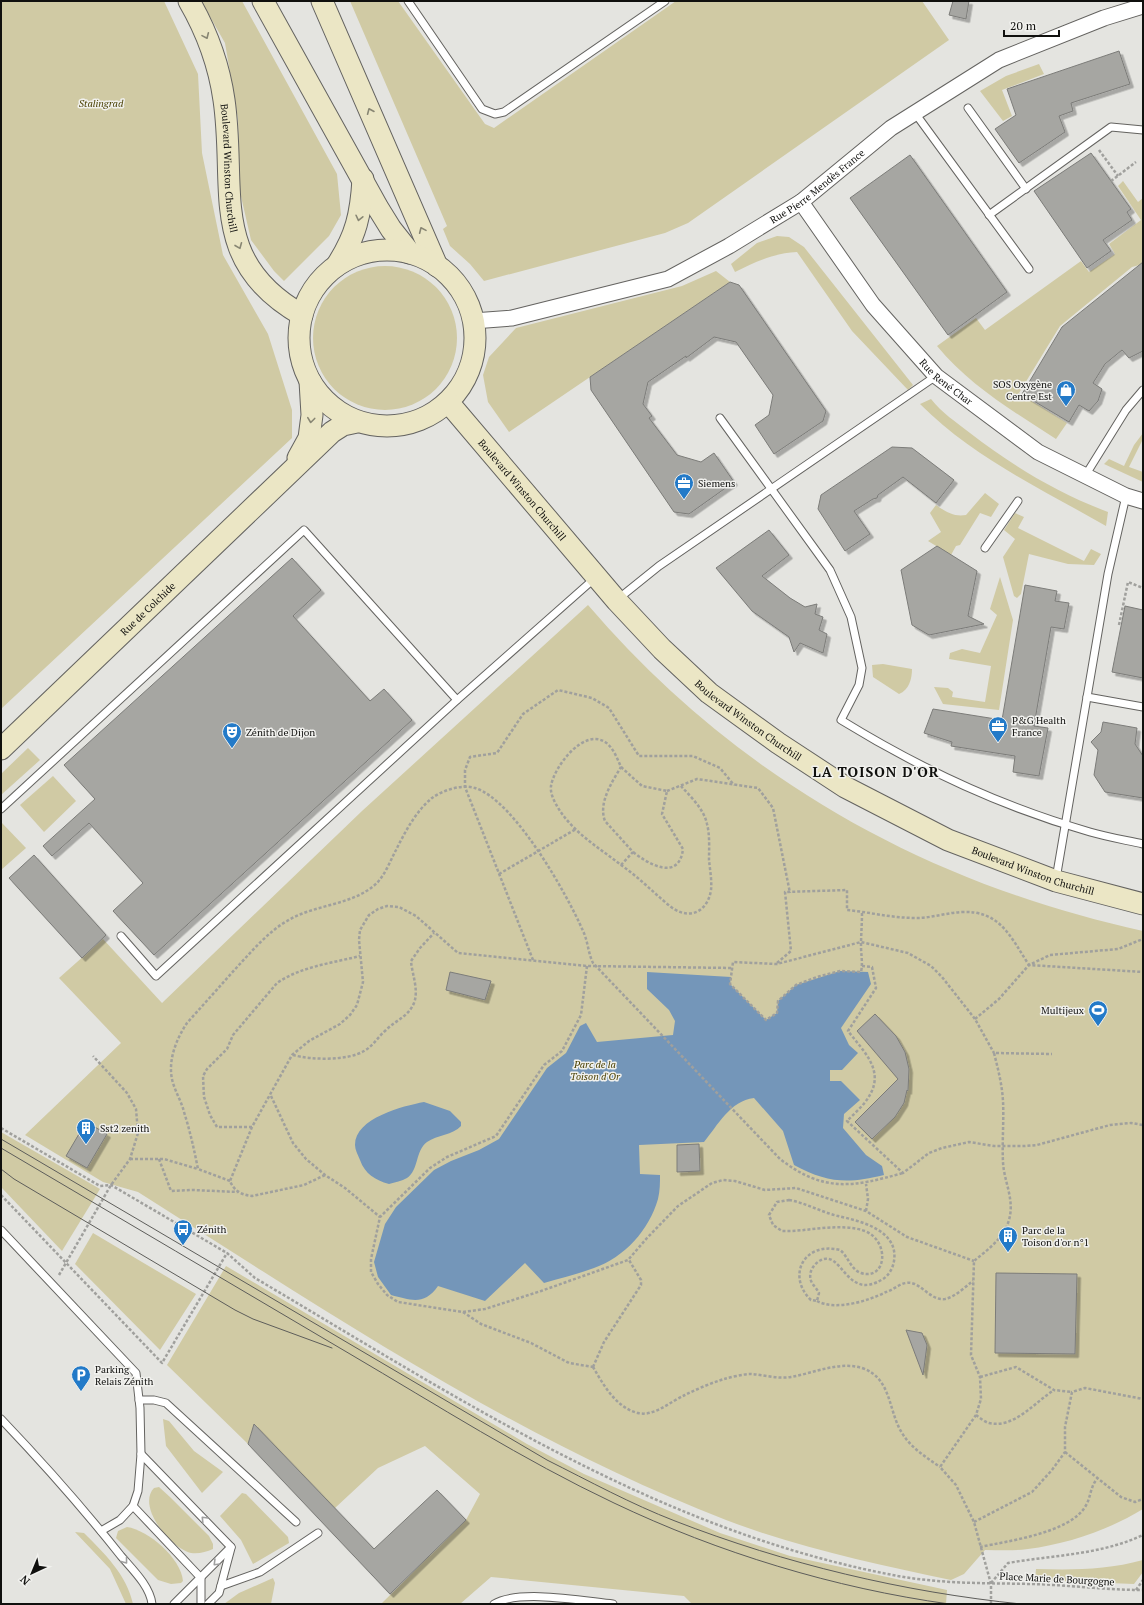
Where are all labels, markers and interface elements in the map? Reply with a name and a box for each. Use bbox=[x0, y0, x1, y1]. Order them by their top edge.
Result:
scale bar bbox=[1004, 12, 1059, 38]
text: 20 m bbox=[1010, 18, 1037, 33]
one-way arrow bbox=[201, 31, 209, 39]
park label: Stalingrad bbox=[79, 97, 124, 110]
street label: Boulevard Winston Churchill bbox=[218, 103, 241, 234]
one-way arrow bbox=[367, 107, 375, 115]
street label: Rue Pierre Mendès France bbox=[767, 146, 867, 226]
one-way arrow bbox=[355, 214, 364, 221]
one-way arrow bbox=[418, 227, 426, 234]
one-way arrow bbox=[234, 242, 242, 249]
street label: Rue René Char bbox=[917, 356, 975, 408]
place label: SOS Oxygène Centre Est bbox=[993, 378, 1052, 403]
shop icon: SOS Oxygène Centre Est bbox=[1055, 379, 1077, 407]
one-way arrow bbox=[307, 417, 316, 423]
street label: Boulevard Winston Churchill bbox=[476, 436, 569, 543]
office icon: Siemens bbox=[673, 472, 695, 500]
place label: Siemens bbox=[698, 477, 735, 490]
street label: Rue de Colchide bbox=[117, 579, 178, 638]
street label: Boulevard Winston Churchill bbox=[692, 677, 804, 763]
place label: P&G Health France bbox=[1012, 714, 1066, 739]
office icon: P&G Health France bbox=[987, 715, 1009, 743]
theatre icon: Zénith de Dijon bbox=[221, 721, 243, 749]
place label: Zénith de Dijon bbox=[246, 726, 315, 739]
district label: LA TOISON D'OR bbox=[813, 762, 939, 781]
street label: Boulevard Winston Churchill bbox=[970, 843, 1096, 897]
sports icon: Multijeux bbox=[1087, 999, 1109, 1027]
place label: Multijeux bbox=[1041, 1004, 1085, 1017]
park label: Parc de la Toison d'Or bbox=[570, 1058, 621, 1083]
building icon: Sst2 zenith bbox=[75, 1117, 97, 1145]
place label: Sst2 zenith bbox=[100, 1122, 150, 1135]
bus stop icon: Zénith bbox=[172, 1218, 194, 1246]
place label: Zénith bbox=[197, 1223, 227, 1236]
place label: Parc de la Toison d'or n°1 bbox=[1022, 1224, 1089, 1249]
building icon: Parc de la Toison d'or n°1 bbox=[997, 1225, 1019, 1253]
place label: Parking Relais Zénith bbox=[95, 1363, 154, 1388]
parking icon: Parking Relais Zénith bbox=[70, 1364, 92, 1392]
one-way arrow bbox=[201, 1516, 209, 1524]
north arrow bbox=[12, 1553, 52, 1593]
one-way arrow bbox=[121, 1557, 128, 1564]
one-way arrow bbox=[213, 1558, 221, 1566]
street label: Place Marie de Bourgogne bbox=[999, 1569, 1115, 1589]
text: N bbox=[17, 1572, 33, 1588]

